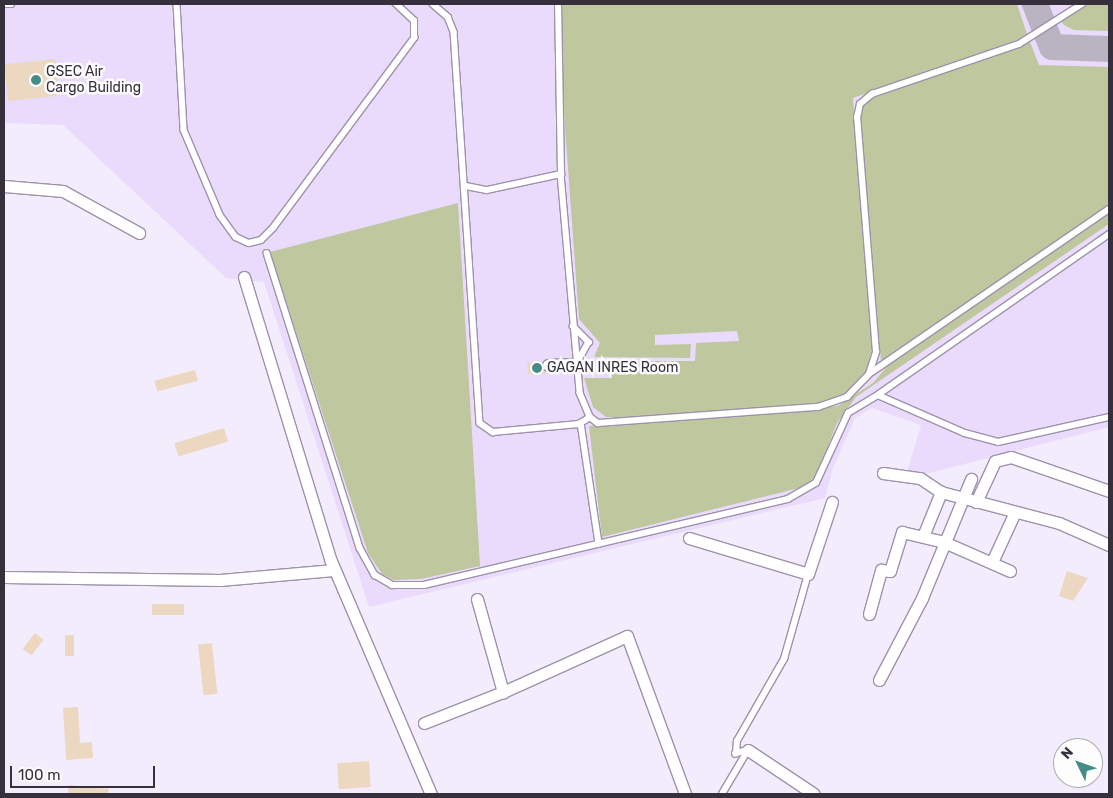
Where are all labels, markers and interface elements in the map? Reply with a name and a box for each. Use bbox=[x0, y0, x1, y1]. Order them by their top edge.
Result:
place label: GSEC Air Cargo Building bbox=[46, 64, 141, 96]
marker: GSEC Air Cargo Building bbox=[30, 74, 42, 86]
place label: GAGAN INRES Room bbox=[547, 360, 678, 376]
marker: GAGAN INRES Room bbox=[531, 362, 543, 374]
north arrow bbox=[1053, 738, 1103, 788]
text: N bbox=[1058, 744, 1077, 763]
scale bar bbox=[12, 756, 158, 788]
text: 100 m bbox=[18, 766, 60, 784]

